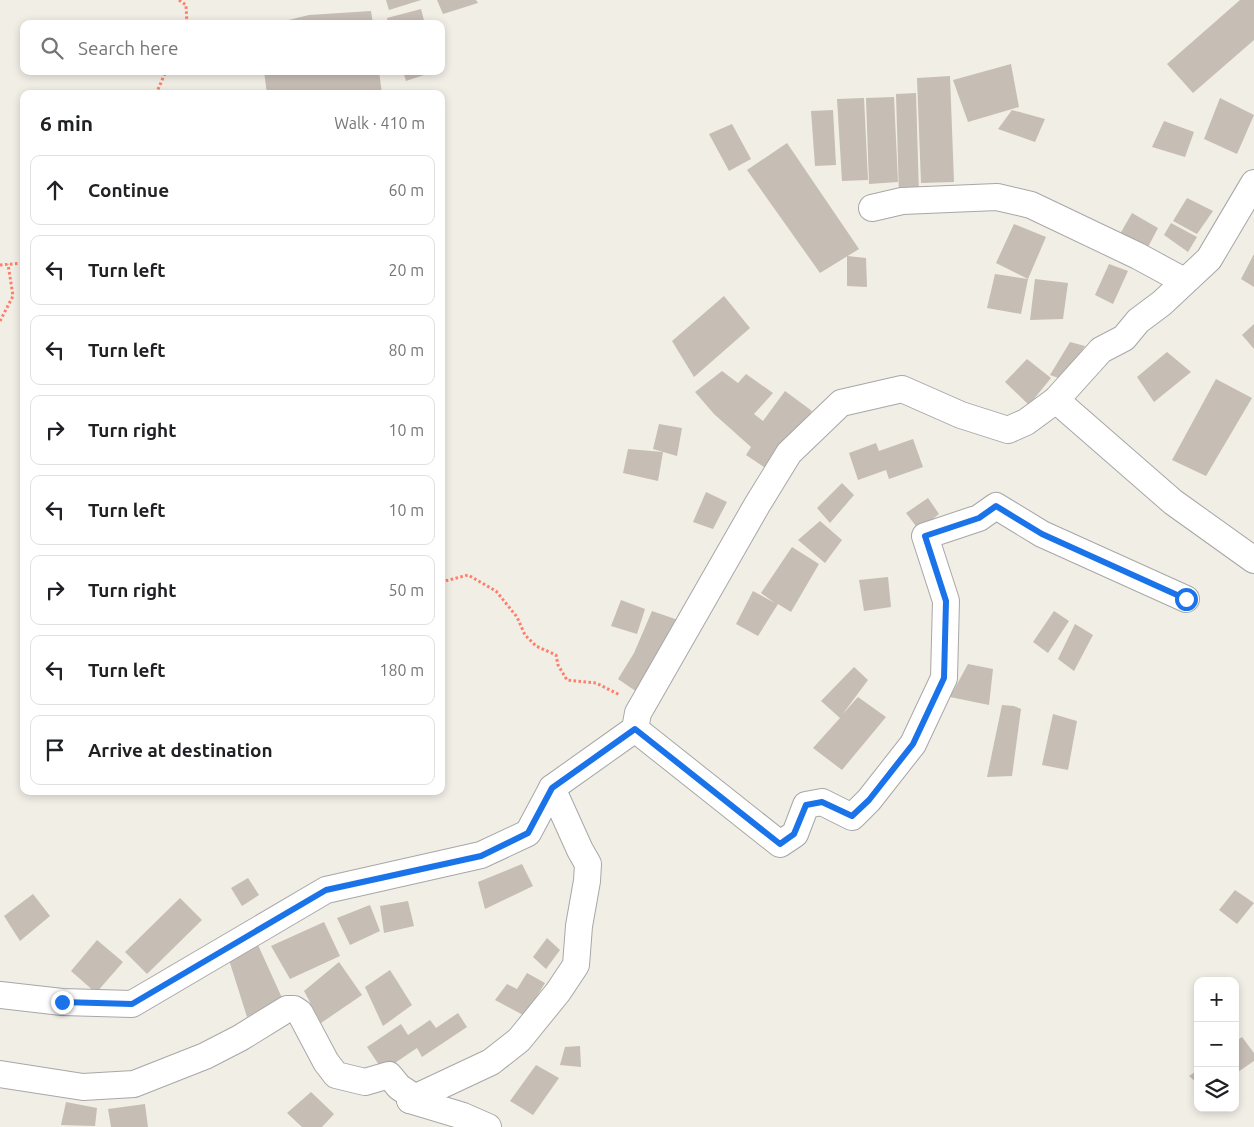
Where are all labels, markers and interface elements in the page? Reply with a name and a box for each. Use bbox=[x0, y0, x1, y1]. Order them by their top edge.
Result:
search box bbox=[20, 20, 445, 75]
icon: search bbox=[38, 34, 66, 62]
text: Search here bbox=[78, 37, 178, 59]
text: 6 min bbox=[40, 111, 93, 135]
text: Walk · 410 m bbox=[334, 114, 425, 132]
icon: ahead bbox=[41, 176, 69, 204]
text: Continue bbox=[88, 179, 169, 201]
text: 60 m bbox=[388, 181, 424, 199]
icon: left bbox=[41, 256, 69, 284]
text: Turn left bbox=[88, 259, 166, 281]
text: 20 m bbox=[388, 261, 424, 279]
icon: left bbox=[41, 336, 69, 364]
text: Turn left bbox=[88, 339, 166, 361]
text: 80 m bbox=[388, 341, 424, 359]
icon: right bbox=[41, 416, 69, 444]
text: Turn right bbox=[88, 419, 176, 441]
text: 10 m bbox=[388, 421, 424, 439]
icon: left bbox=[41, 496, 69, 524]
text: Turn left bbox=[88, 499, 166, 521]
text: 10 m bbox=[388, 501, 424, 519]
icon: right bbox=[41, 576, 69, 604]
text: Turn right bbox=[88, 579, 176, 601]
text: 50 m bbox=[388, 581, 424, 599]
route start bbox=[1175, 588, 1198, 611]
icon: left bbox=[41, 656, 69, 684]
text: Turn left bbox=[88, 659, 166, 681]
text: 180 m bbox=[379, 661, 424, 679]
icon: arrive bbox=[41, 736, 69, 764]
text: Arrive at destination bbox=[88, 739, 273, 761]
map controls bbox=[1194, 977, 1239, 1112]
button: + bbox=[1194, 977, 1239, 1022]
route end bbox=[51, 991, 74, 1014]
button: − bbox=[1194, 1022, 1239, 1067]
button: layers bbox=[1194, 1067, 1239, 1112]

